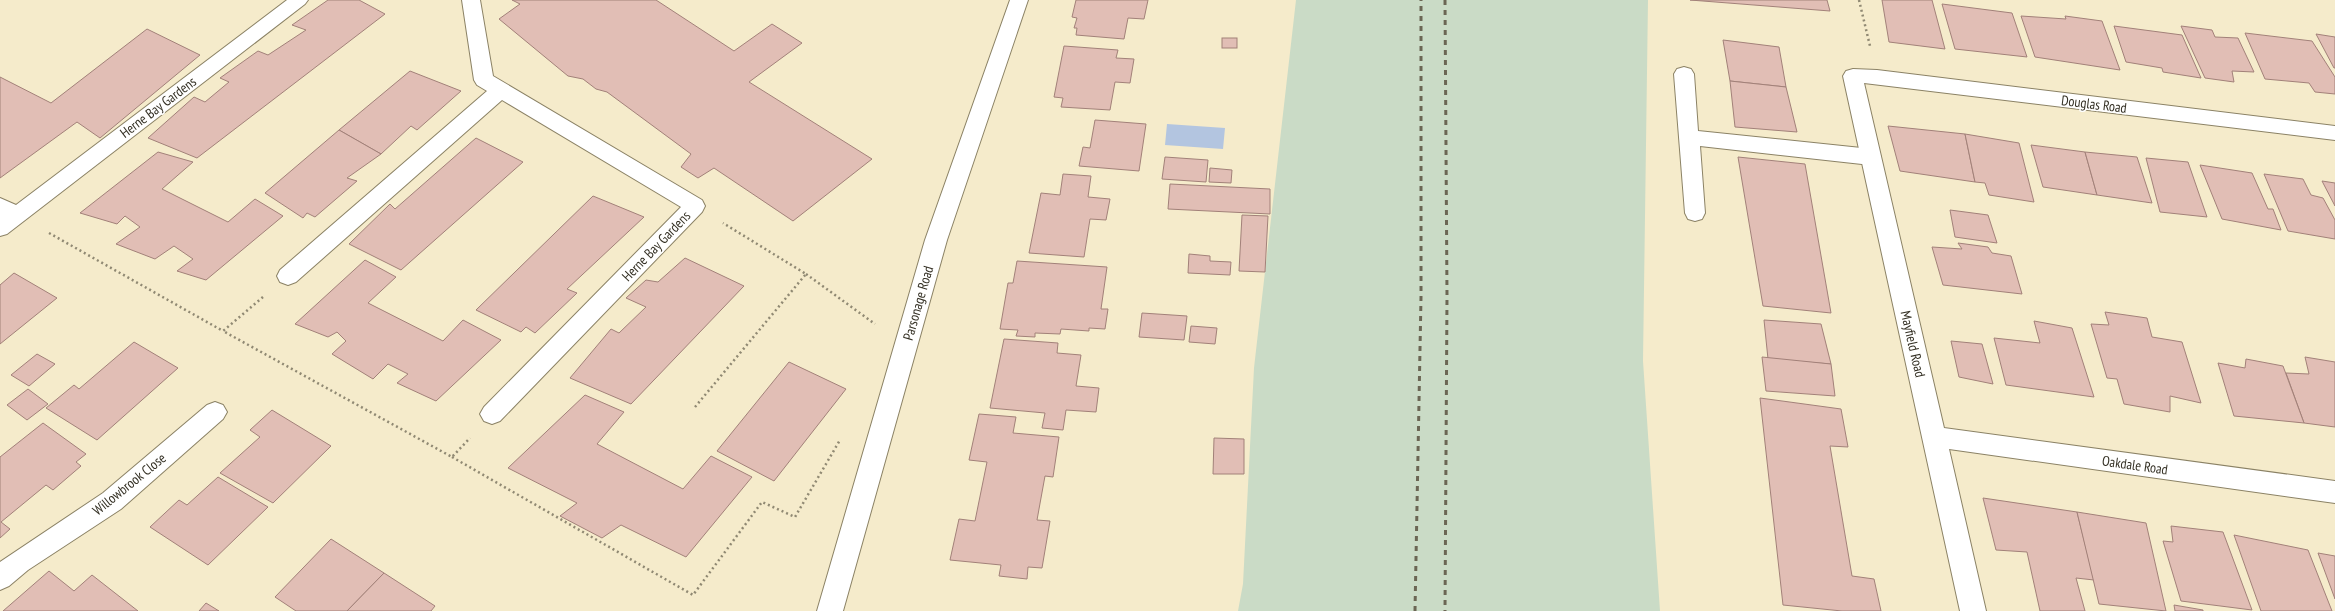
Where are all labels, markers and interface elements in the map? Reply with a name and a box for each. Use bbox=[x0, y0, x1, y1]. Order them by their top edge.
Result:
street label: Herne Bay Gardens bbox=[116, 72, 200, 142]
street label: Douglas Road bbox=[2060, 91, 2128, 117]
street label: Herne Bay Gardens bbox=[618, 207, 694, 285]
street label: Parsonage Road bbox=[899, 264, 937, 342]
street label: Mayfield Road bbox=[1897, 309, 1929, 379]
street label: Willowbrook Close bbox=[89, 449, 170, 519]
street label: Oakdale Road bbox=[2101, 451, 2169, 479]

